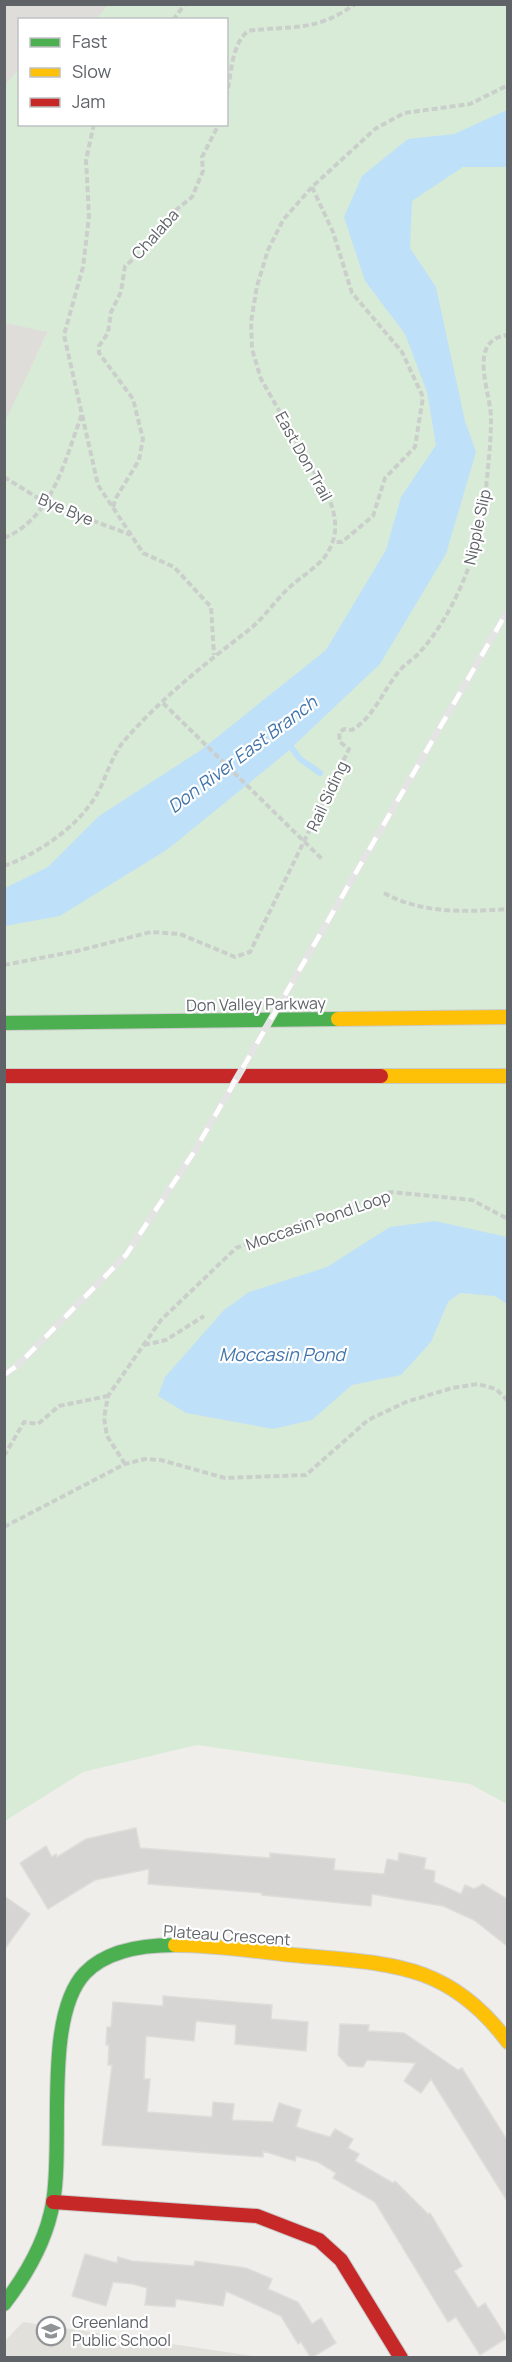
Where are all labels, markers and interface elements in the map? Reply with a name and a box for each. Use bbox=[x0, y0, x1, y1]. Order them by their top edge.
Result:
legend bbox=[18, 18, 228, 126]
text: Fast bbox=[72, 29, 107, 53]
text: Slow bbox=[72, 59, 112, 83]
text: Jam bbox=[72, 89, 106, 113]
street label: Chalaba bbox=[126, 204, 184, 264]
street label: East Don Trail bbox=[270, 407, 338, 505]
street label: Nipple Slip bbox=[458, 487, 496, 567]
street label: Bye Bye bbox=[35, 488, 97, 530]
water label: Don River East Branch bbox=[163, 689, 323, 818]
street label: Rail Siding bbox=[301, 757, 353, 835]
street label: Don Valley Parkway bbox=[186, 992, 327, 1016]
street label: Moccasin Pond Loop bbox=[243, 1185, 393, 1255]
water label: Moccasin Pond bbox=[219, 1342, 347, 1366]
street label: Plateau Crescent bbox=[163, 1920, 291, 1950]
place label: Greenland Public School bbox=[72, 2311, 171, 2351]
school or university icon: Greenland Public School bbox=[35, 2315, 67, 2347]

